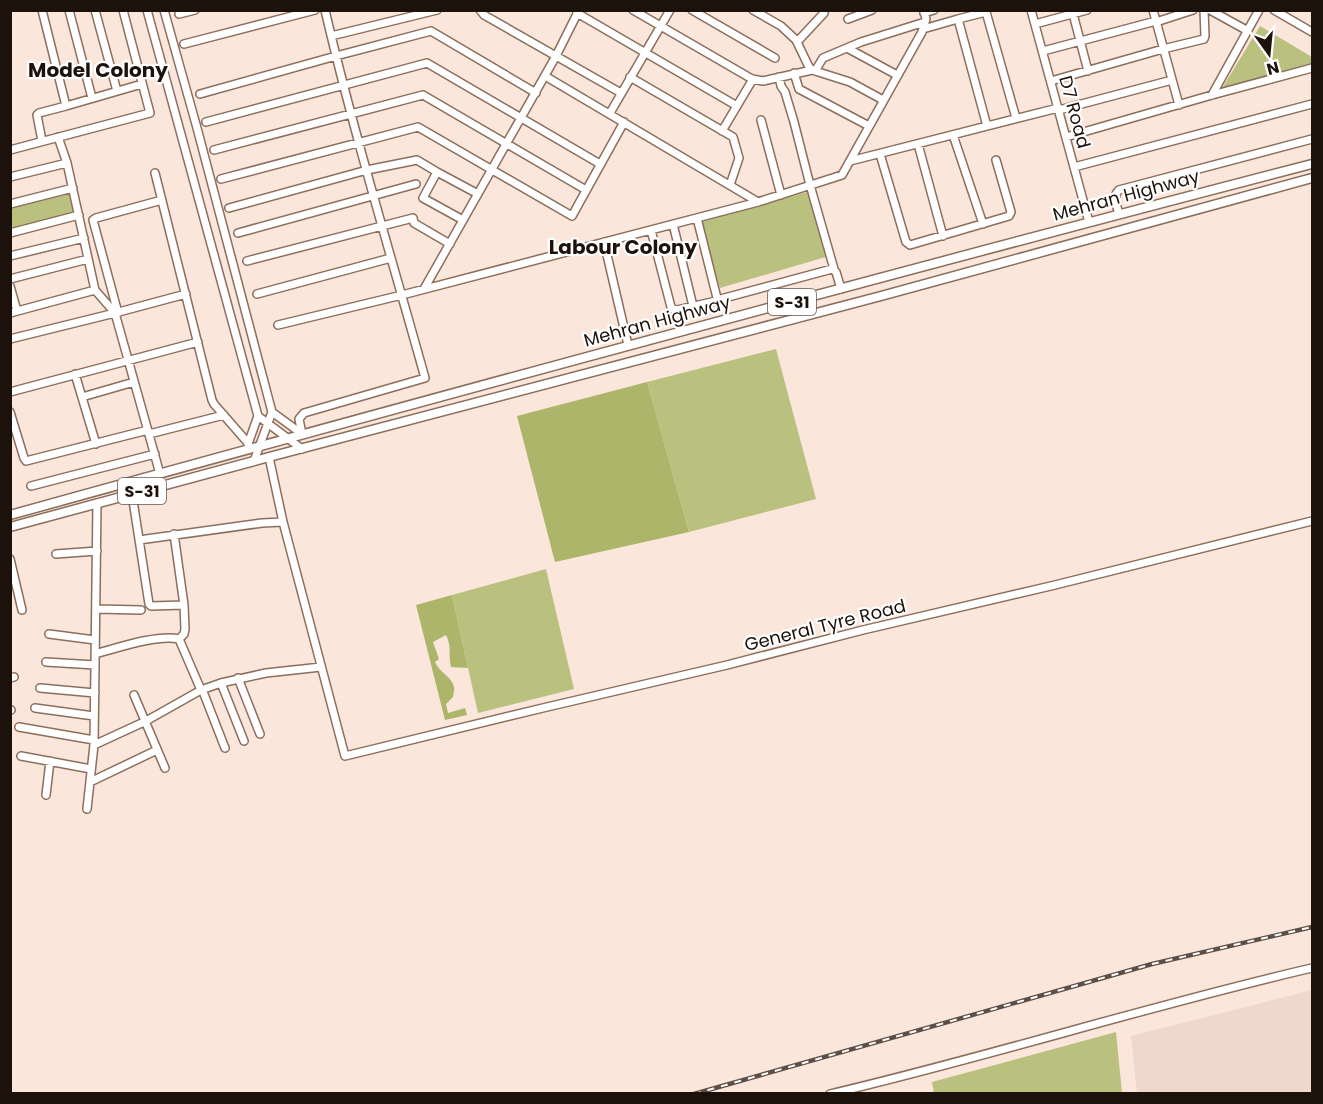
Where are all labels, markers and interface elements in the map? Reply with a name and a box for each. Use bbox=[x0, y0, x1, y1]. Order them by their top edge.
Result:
north arrow bbox=[1239, 24, 1299, 84]
text: N bbox=[1264, 55, 1282, 81]
district label: Model Colony bbox=[28, 56, 168, 84]
street label: D7 Road bbox=[1053, 73, 1097, 151]
street label: Mehran Highway bbox=[1050, 163, 1202, 227]
district label: Labour Colony bbox=[549, 233, 698, 261]
street label: Mehran Highway bbox=[581, 289, 733, 353]
road number: S-31 bbox=[768, 289, 816, 315]
road number: S-31 bbox=[118, 478, 166, 504]
street label: General Tyre Road bbox=[742, 593, 908, 657]

